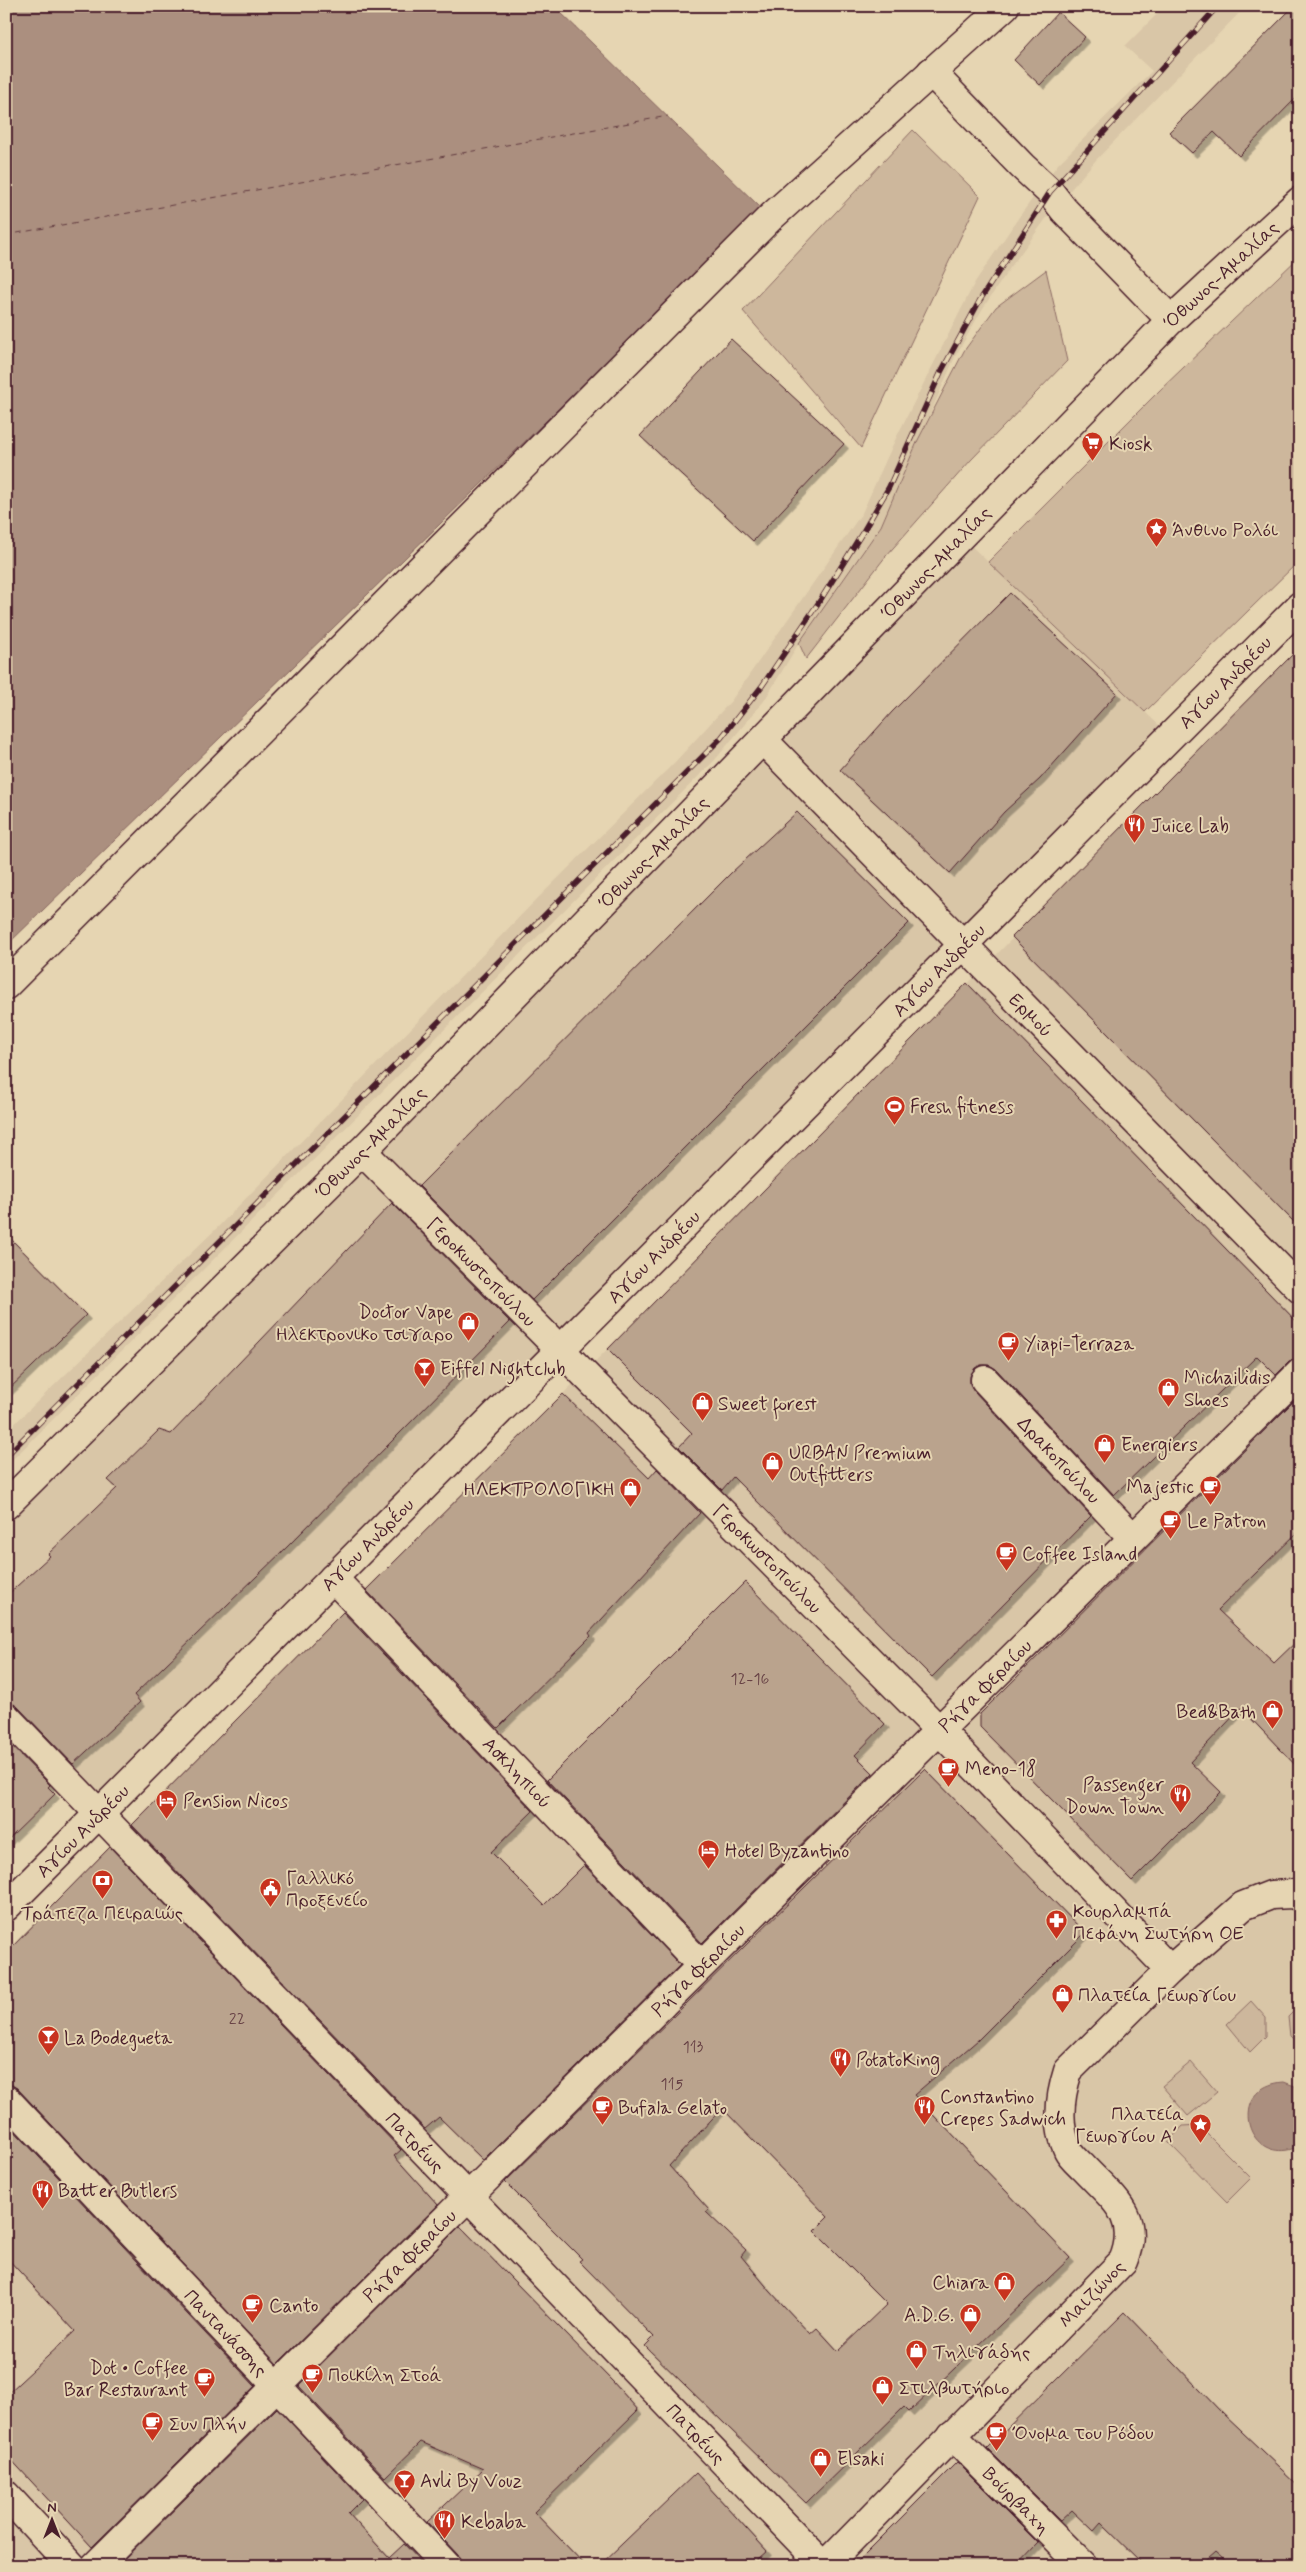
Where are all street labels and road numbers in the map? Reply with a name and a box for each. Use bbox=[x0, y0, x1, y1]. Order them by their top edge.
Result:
street label: Όθωνος-Αμαλίας bbox=[1158, 216, 1284, 335]
street label: Όθωνος-Αμαλίας bbox=[876, 501, 997, 625]
street label: Αγίου Ανδρέου bbox=[1174, 631, 1278, 735]
street label: Όθωνος-Αμαλίας bbox=[593, 791, 715, 915]
street label: Αγίου Ανδρέου bbox=[887, 919, 991, 1023]
street label: Ερμού bbox=[1003, 988, 1058, 1043]
street label: Όθωνος-Αμαλίας bbox=[310, 1082, 432, 1205]
street label: Αγίου Ανδρέου bbox=[602, 1205, 706, 1309]
street label: Γεροκωστοπούλου bbox=[421, 1212, 541, 1333]
street label: Δρακοπούλου bbox=[1011, 1412, 1105, 1510]
street label: Αγίου Ανδρέου bbox=[316, 1493, 420, 1597]
street label: Γεροκωστοπούλου bbox=[707, 1499, 827, 1620]
street label: Ρήγα Φεραίου bbox=[933, 1634, 1038, 1738]
street label: Ασκληπιού bbox=[477, 1732, 557, 1814]
street label: Αγίου Ανδρέου bbox=[31, 1779, 135, 1884]
street label: Ρήγα Φεραίου bbox=[646, 1918, 751, 2022]
street label: Πατρέως bbox=[379, 2107, 449, 2179]
street label: Ρήγα Φεραίου bbox=[358, 2204, 462, 2308]
street label: Μαιζώνος bbox=[1054, 2255, 1131, 2334]
street label: Παντανάσσης bbox=[178, 2284, 273, 2383]
street label: Πατρέως bbox=[660, 2399, 730, 2470]
street label: Βούρβαχη bbox=[977, 2462, 1055, 2540]

